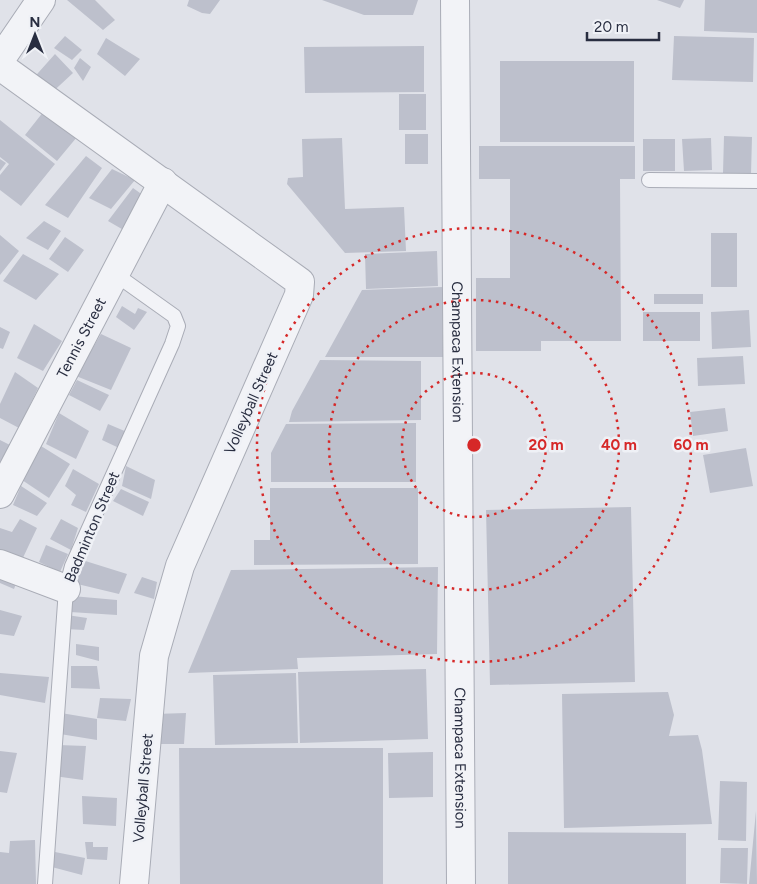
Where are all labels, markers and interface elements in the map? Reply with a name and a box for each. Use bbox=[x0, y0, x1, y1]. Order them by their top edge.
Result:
north arrow bbox=[10, 10, 60, 60]
scale bar bbox=[587, 10, 660, 42]
text: N bbox=[30, 14, 40, 31]
text: 20 m bbox=[594, 18, 628, 36]
street label: Champaca Extension bbox=[448, 281, 467, 423]
street label: Tennis Street bbox=[53, 294, 110, 381]
street label: Volleyball Street bbox=[220, 349, 282, 457]
centre of rings bbox=[465, 436, 483, 454]
text: 20 m bbox=[528, 436, 564, 454]
text: 40 m bbox=[601, 436, 637, 454]
text: 60 m bbox=[673, 436, 709, 454]
street label: Badminton Street bbox=[61, 469, 124, 585]
street label: Champaca Extension bbox=[451, 687, 470, 829]
street label: Volleyball Street bbox=[129, 732, 157, 843]

